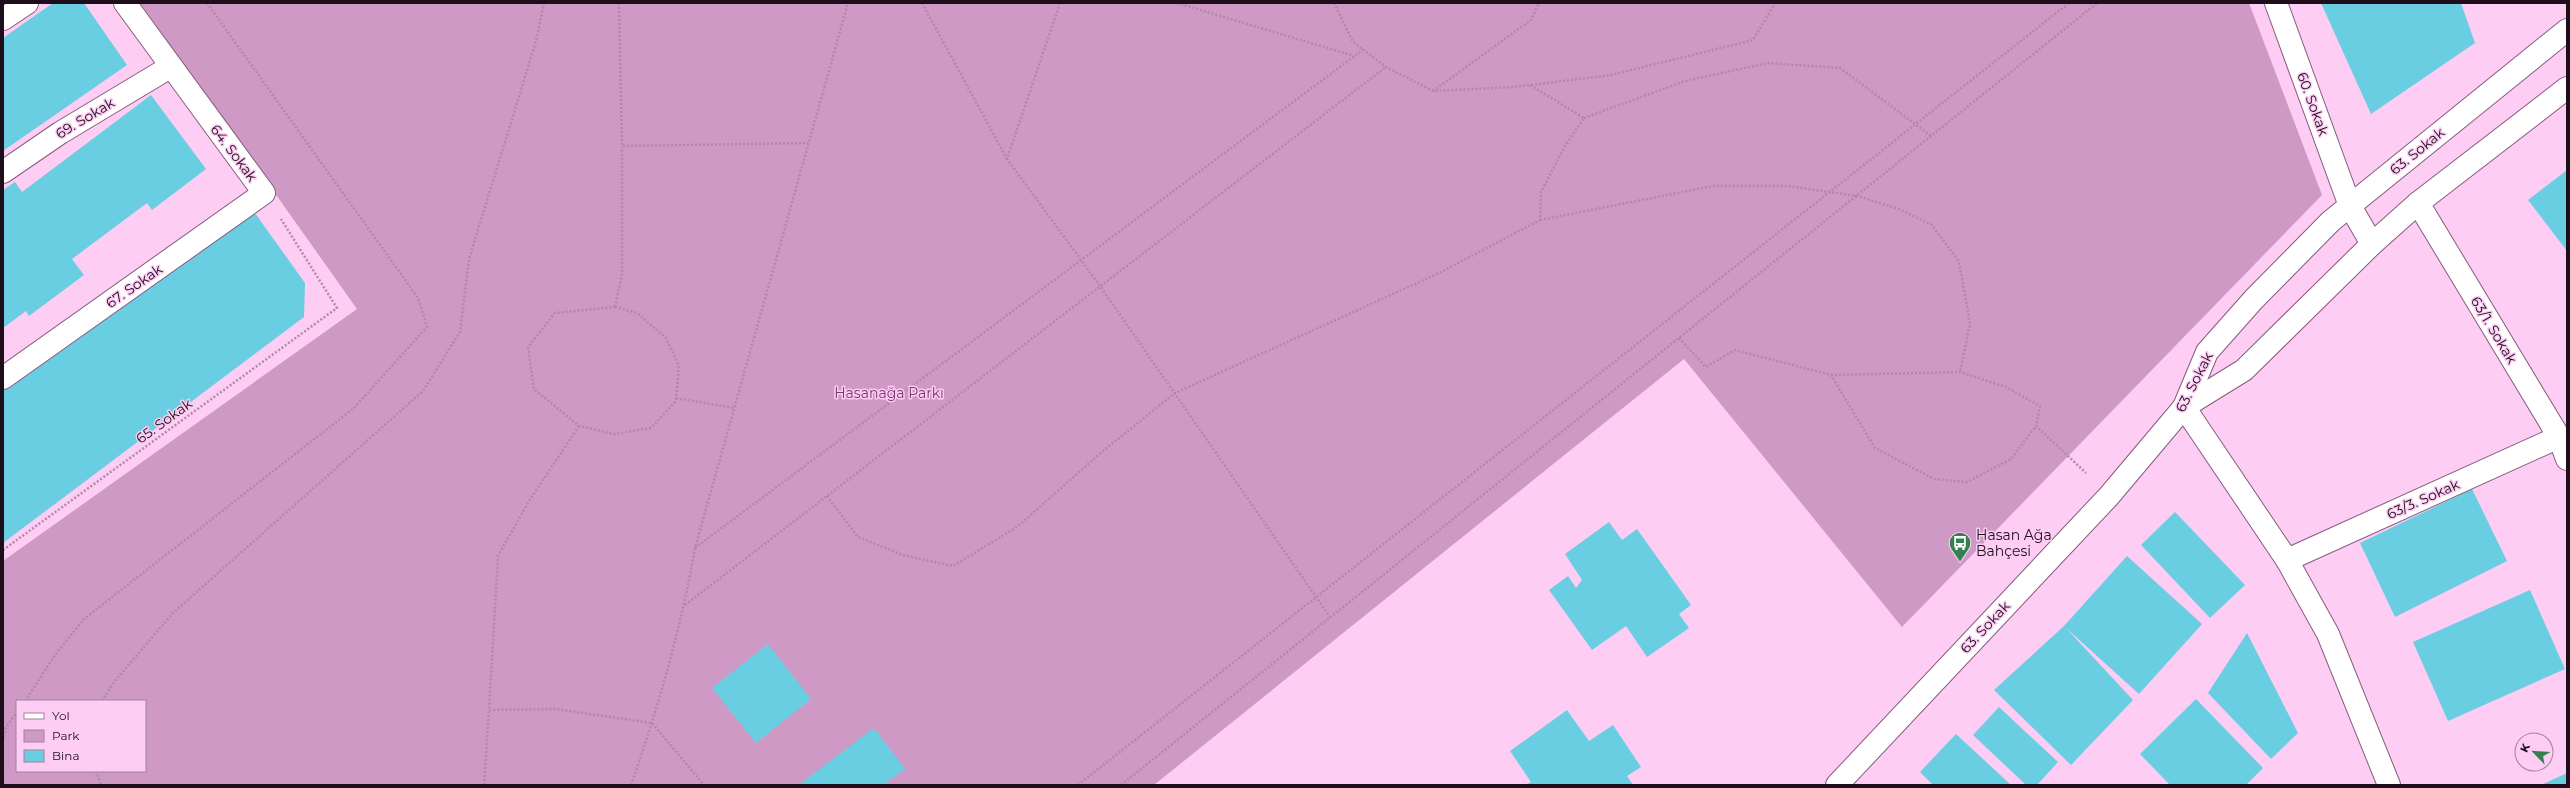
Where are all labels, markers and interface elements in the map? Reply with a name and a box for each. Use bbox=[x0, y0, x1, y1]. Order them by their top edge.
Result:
street label: 60. Sokak bbox=[2293, 70, 2333, 139]
street label: 69. Sokak bbox=[52, 93, 118, 143]
street label: 64. Sokak bbox=[207, 121, 262, 186]
street label: 63. Sokak bbox=[2386, 123, 2449, 179]
street label: 67. Sokak bbox=[102, 260, 166, 312]
street label: 63/1. Sokak bbox=[2467, 293, 2521, 368]
street label: 63. Sokak bbox=[2171, 348, 2217, 415]
park label: Hasanağa Parkı bbox=[834, 384, 944, 402]
street label: 65. Sokak bbox=[132, 394, 196, 447]
street label: 63/3. Sokak bbox=[2384, 475, 2463, 523]
place label: Hasan Ağa Bahçesi bbox=[1976, 526, 2052, 560]
bus stop icon: Hasan Ağa Bahçesi bbox=[1947, 530, 1973, 563]
street label: 63. Sokak bbox=[1956, 597, 2014, 657]
legend bbox=[16, 700, 146, 772]
text: Yol bbox=[52, 708, 70, 723]
text: Park bbox=[52, 728, 80, 743]
north arrow bbox=[2514, 732, 2554, 772]
text: K bbox=[2517, 740, 2533, 754]
text: Bina bbox=[52, 748, 79, 763]

